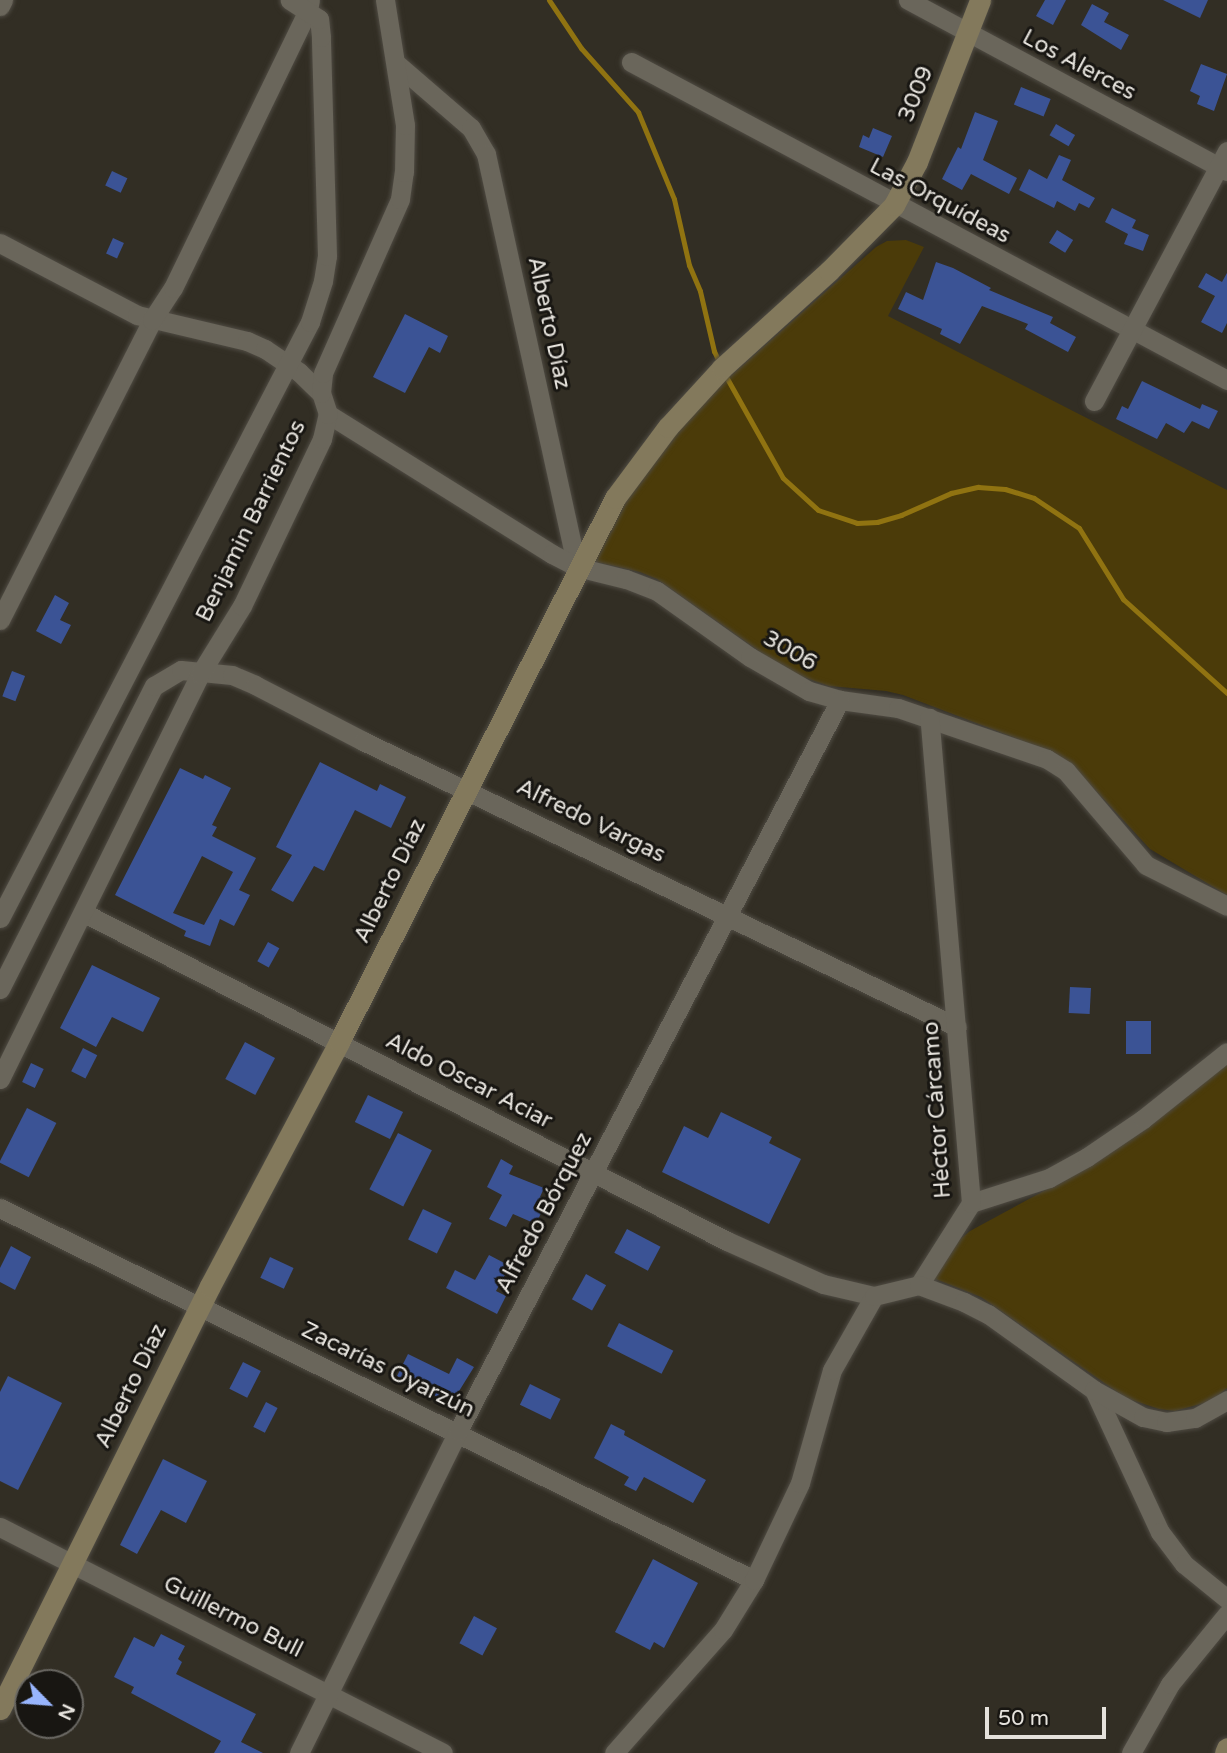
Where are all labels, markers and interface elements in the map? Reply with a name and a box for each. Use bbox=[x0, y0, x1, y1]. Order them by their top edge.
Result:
street label: Los Alerces bbox=[1017, 24, 1141, 106]
street label: 3009 bbox=[892, 62, 940, 126]
street label: Las Orquídeas bbox=[865, 152, 1015, 250]
street label: Alberto Díaz bbox=[521, 254, 577, 392]
street label: Benjamin Barrientos bbox=[190, 416, 312, 626]
street label: 3006 bbox=[758, 625, 822, 677]
street label: Alfredo Vargas bbox=[512, 773, 670, 869]
street label: Alberto Díaz bbox=[348, 814, 432, 948]
street label: Héctor Cárcamo bbox=[917, 1021, 957, 1199]
street label: Aldo Oscar Aciar bbox=[381, 1027, 557, 1135]
street label: Alfredo Bórquez bbox=[490, 1128, 598, 1298]
street label: Zacarías Oyarzún bbox=[297, 1316, 479, 1424]
street label: Alberto Díaz bbox=[89, 1319, 173, 1453]
street label: Guillermo Bull bbox=[159, 1570, 307, 1664]
north arrow bbox=[14, 1669, 84, 1739]
scale bar bbox=[989, 1694, 1110, 1738]
text: N bbox=[53, 1700, 79, 1724]
text: 50 m bbox=[998, 1706, 1049, 1731]

